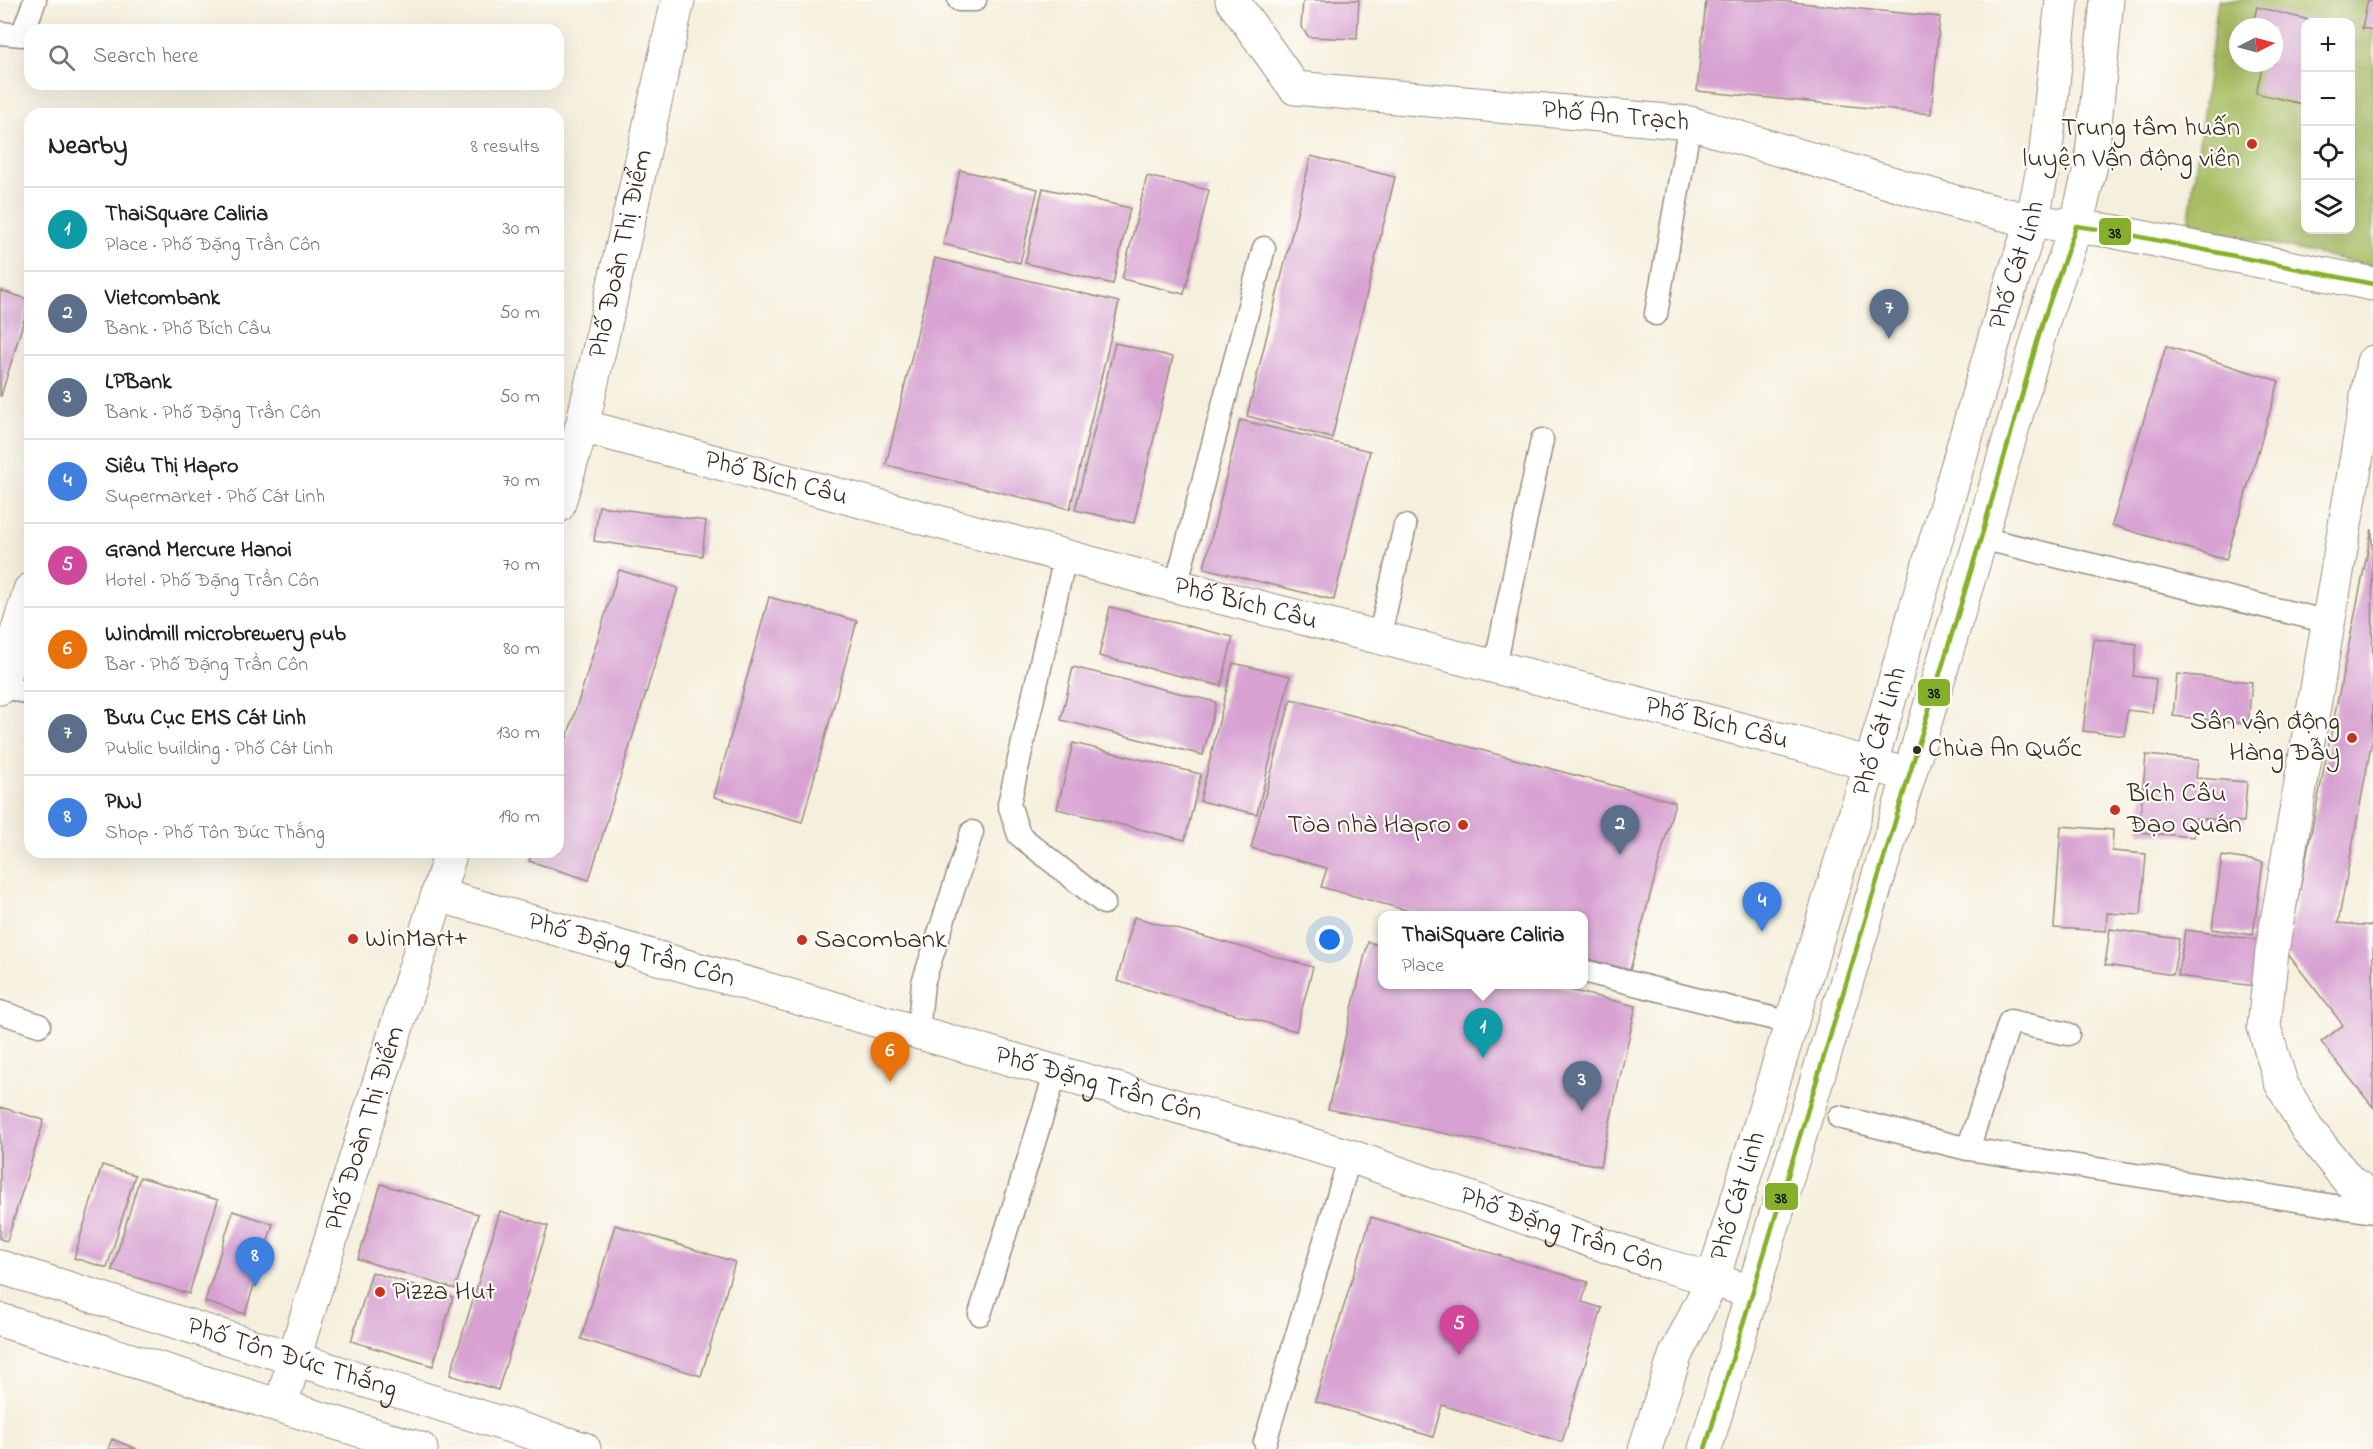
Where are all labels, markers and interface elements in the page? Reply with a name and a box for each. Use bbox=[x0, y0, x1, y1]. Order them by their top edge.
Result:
north arrow bbox=[2229, 18, 2283, 72]
map controls bbox=[2301, 18, 2355, 234]
button: + bbox=[2301, 18, 2355, 72]
search box bbox=[24, 24, 564, 90]
icon: search bbox=[45, 41, 78, 74]
text: Search here bbox=[93, 41, 198, 73]
button: − bbox=[2301, 72, 2355, 126]
street label: Phố An Trạch bbox=[1540, 90, 1691, 142]
place label: Trung tâm huấn luyện Vận động viên bbox=[2023, 109, 2240, 179]
button: locate bbox=[2301, 126, 2355, 180]
text: Nearby bbox=[48, 128, 127, 166]
text: 8 results bbox=[471, 133, 540, 162]
marker: Trung tâm huấn luyện Vận động viên bbox=[2245, 137, 2259, 151]
street label: Phố Đoàn Thị Điểm bbox=[578, 146, 663, 362]
button: layers bbox=[2301, 180, 2355, 234]
street label: Phố Cát Linh bbox=[1979, 198, 2055, 334]
text: ThaiSquare Caliria bbox=[105, 199, 268, 231]
text: 1 bbox=[64, 215, 71, 244]
text: 30 m bbox=[503, 215, 540, 244]
line badge: 38 bbox=[2098, 217, 2132, 246]
text: 38 bbox=[2108, 222, 2121, 246]
text: Place · Phố Đặng Trần Côn bbox=[105, 231, 320, 260]
text: Vietcombank bbox=[105, 283, 220, 315]
pin: 7 bbox=[1870, 290, 1908, 339]
text: 2 bbox=[63, 299, 72, 328]
text: 50 m bbox=[499, 299, 540, 328]
text: Bank · Phố Bích Câu bbox=[105, 315, 271, 344]
text: LPBank bbox=[105, 367, 172, 399]
text: 3 bbox=[63, 383, 72, 412]
text: 50 m bbox=[499, 383, 540, 412]
text: Bank · Phố Đặng Trần Côn bbox=[105, 399, 321, 428]
street label: Phố Bích Câu bbox=[700, 440, 852, 516]
text: Siêu Thị Hapro bbox=[105, 451, 238, 483]
text: 4 bbox=[63, 467, 72, 496]
text: 70 m bbox=[503, 467, 540, 496]
text: Supermarket · Phố Cát Linh bbox=[105, 483, 325, 512]
text: Grand Mercure Hanoi bbox=[105, 535, 292, 567]
text: 5 bbox=[62, 551, 73, 580]
text: 70 m bbox=[503, 551, 540, 580]
text: Hotel · Phố Đặng Trần Côn bbox=[105, 567, 319, 596]
street label: Phố Bích Câu bbox=[1170, 567, 1322, 641]
text: Windmill microbrewery pub bbox=[105, 619, 346, 651]
text: 6 bbox=[63, 635, 72, 664]
text: 80 m bbox=[503, 635, 540, 664]
text: Bar · Phố Đặng Trần Côn bbox=[105, 651, 308, 680]
street label: Phố Cát Linh bbox=[1842, 662, 1917, 801]
line badge: 38 bbox=[1917, 678, 1951, 707]
text: 38 bbox=[1927, 682, 1940, 706]
street label: Phố Bích Câu bbox=[1641, 686, 1793, 760]
text: Bưu Cục EMS Cát Linh bbox=[105, 703, 306, 735]
place label: Sân vận động Hàng Đẫy bbox=[2190, 703, 2340, 773]
text: 7 bbox=[63, 719, 72, 748]
text: 130 m bbox=[496, 719, 540, 748]
place label: Chùa An Quốc bbox=[1928, 731, 2082, 769]
marker: Sân vận động Hàng Đẫy bbox=[2345, 731, 2359, 745]
text: Public building · Phố Cát Linh bbox=[105, 735, 333, 764]
marker: Chùa An Quốc bbox=[1911, 744, 1923, 756]
place label: Bích Câu Đạo Quán bbox=[2126, 775, 2242, 845]
text: PNJ bbox=[105, 787, 142, 819]
text: 8 bbox=[64, 803, 71, 832]
text: 190 m bbox=[498, 803, 540, 832]
marker: Bích Câu Đạo Quán bbox=[2108, 803, 2122, 817]
place label: Tòa nhà Hapro bbox=[1287, 806, 1451, 845]
pin: 2 bbox=[1600, 806, 1640, 855]
marker: Tòa nhà Hapro bbox=[1456, 818, 1470, 832]
text: Shop · Phố Tôn Đức Thắng bbox=[105, 819, 325, 848]
pin: 4 bbox=[1742, 882, 1782, 932]
street label: Phố Đặng Trần Côn bbox=[523, 902, 740, 998]
popup bbox=[1378, 911, 1588, 989]
place label: WinMart+ bbox=[365, 920, 468, 959]
text: ThaiSquare Caliria bbox=[1401, 920, 1565, 952]
place label: Sacombank bbox=[814, 921, 947, 960]
your location bbox=[1315, 925, 1344, 954]
marker: WinMart+ bbox=[346, 932, 360, 946]
marker: Sacombank bbox=[795, 933, 809, 947]
text: Place bbox=[1401, 952, 1444, 981]
pin: 1 bbox=[1464, 1008, 1502, 1058]
street label: Phố Đoàn Thị Điểm bbox=[315, 1021, 415, 1236]
pin: 6 bbox=[870, 1032, 910, 1082]
street label: Phố Đặng Trần Côn bbox=[990, 1036, 1207, 1132]
pin: 3 bbox=[1562, 1062, 1602, 1111]
street label: Phố Cát Linh bbox=[1700, 1127, 1776, 1266]
street label: Phố Đặng Trần Côn bbox=[1454, 1176, 1668, 1284]
line badge: 38 bbox=[1764, 1182, 1799, 1211]
text: 38 bbox=[1774, 1187, 1787, 1211]
pin: 8 bbox=[236, 1238, 274, 1287]
place label: Pizza Hut bbox=[392, 1273, 495, 1312]
marker: Pizza Hut bbox=[373, 1285, 387, 1299]
pin: 5 bbox=[1440, 1306, 1478, 1355]
street label: Phố Tôn Đức Thắng bbox=[182, 1307, 402, 1409]

